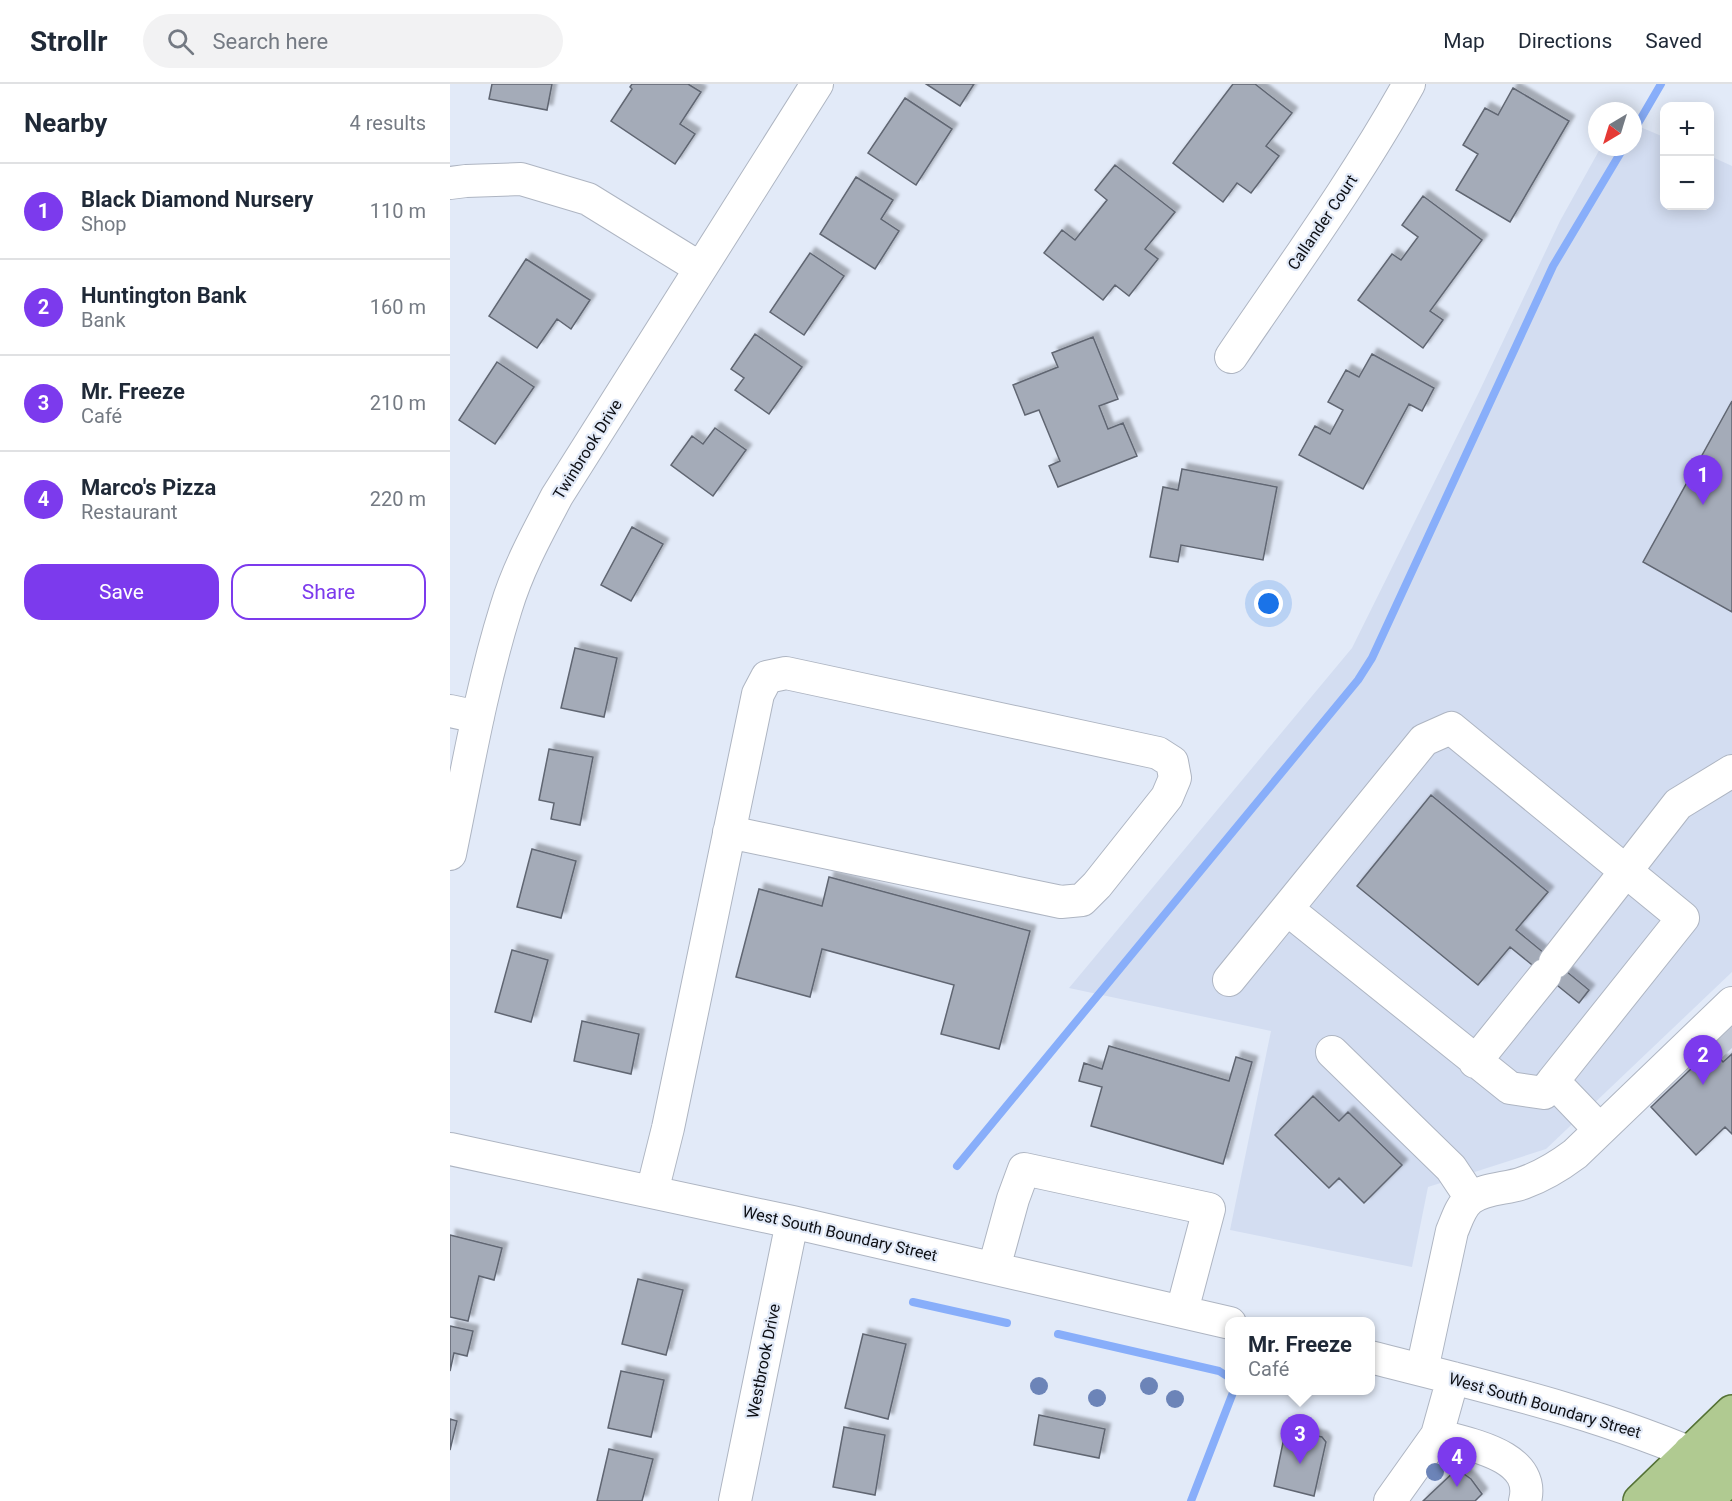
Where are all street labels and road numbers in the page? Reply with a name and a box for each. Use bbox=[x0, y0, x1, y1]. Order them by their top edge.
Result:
street label: Callander Court bbox=[1284, 171, 1361, 273]
street label: Twinbrook Drive bbox=[549, 396, 626, 503]
street label: West South Boundary Street bbox=[741, 1202, 939, 1265]
street label: Westbrook Drive bbox=[743, 1302, 784, 1420]
street label: West South Boundary Street bbox=[1447, 1369, 1643, 1442]

